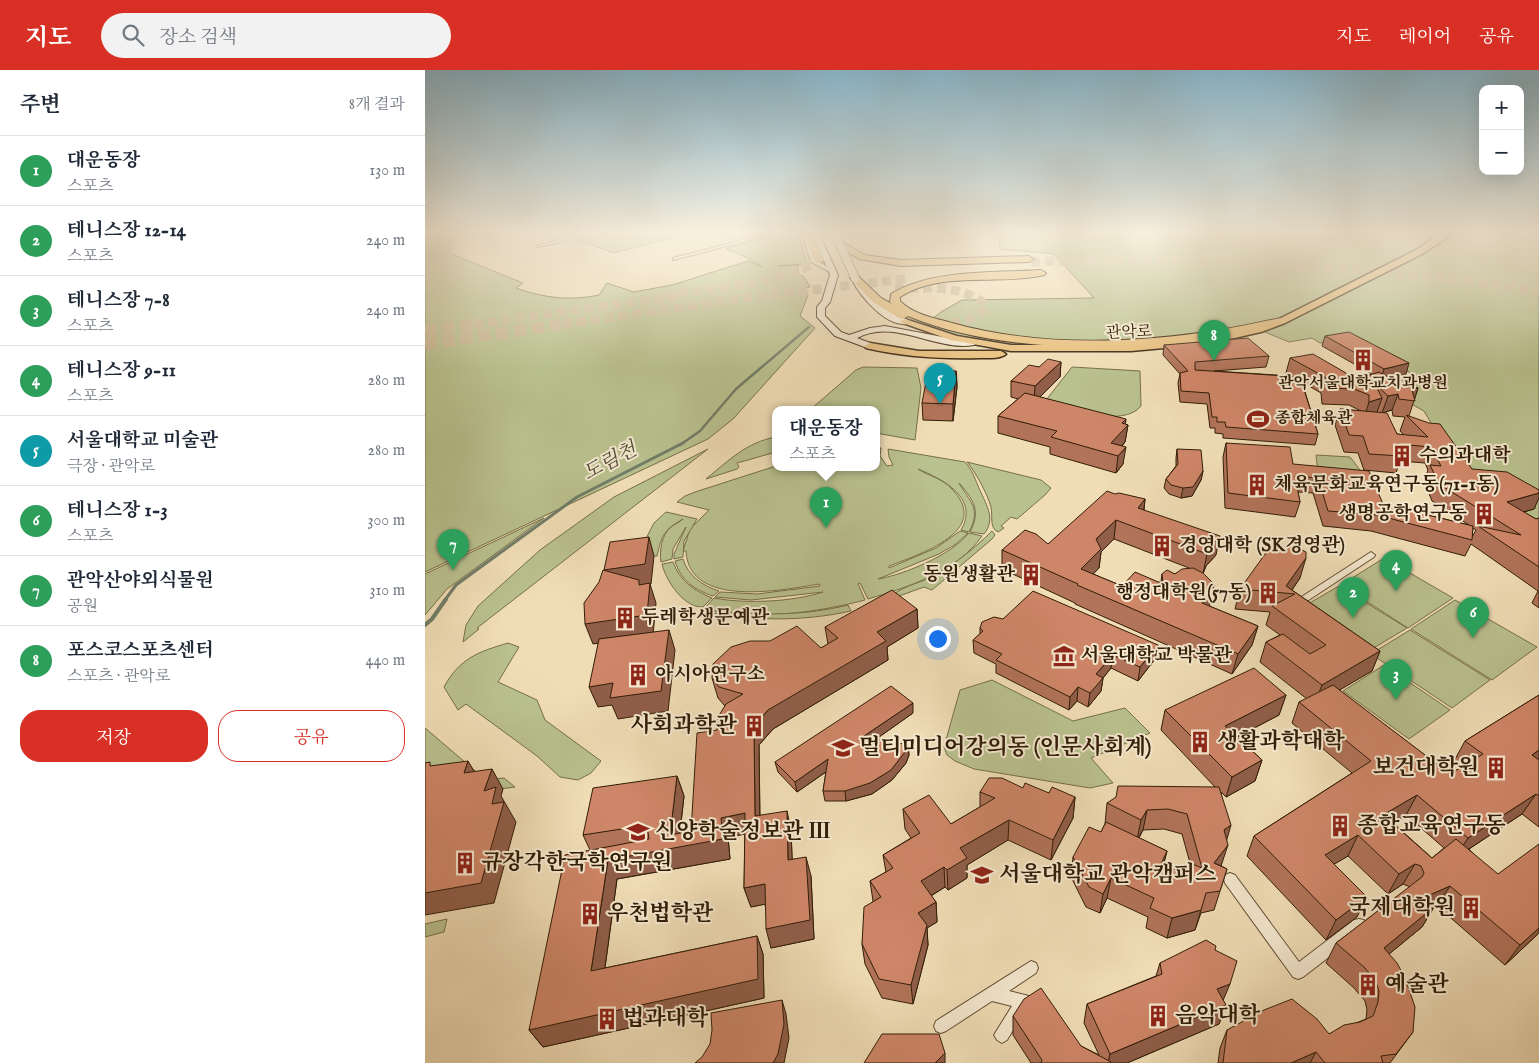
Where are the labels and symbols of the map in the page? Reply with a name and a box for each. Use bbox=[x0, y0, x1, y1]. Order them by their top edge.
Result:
pin: 8 bbox=[1198, 320, 1230, 361]
street label: 관악로 bbox=[1105, 322, 1153, 344]
building icon: 관악서울대학교치과병원 bbox=[1350, 347, 1376, 373]
pin: 5 bbox=[924, 363, 956, 404]
place label: 관악서울대학교치과병원 bbox=[1278, 373, 1448, 394]
sports icon: 종합체육관 bbox=[1245, 406, 1271, 432]
place label: 종합체육관 bbox=[1275, 408, 1353, 429]
water label: 도림천 bbox=[579, 437, 643, 487]
building icon: 수의과대학 bbox=[1389, 443, 1415, 469]
place label: 수의과대학 bbox=[1419, 444, 1511, 468]
building icon: 체육문화교육연구동(71-1동) bbox=[1244, 472, 1270, 498]
place label: 체육문화교육연구동(71-1동) bbox=[1274, 473, 1499, 497]
pin: 1 bbox=[810, 487, 842, 528]
building icon: 생명공학연구동 bbox=[1471, 501, 1497, 527]
place label: 생명공학연구동 bbox=[1339, 502, 1467, 526]
pin: 7 bbox=[437, 529, 469, 570]
building icon: 경영대학 (SK경영관) bbox=[1149, 533, 1175, 559]
place label: 경영대학 (SK경영관) bbox=[1179, 534, 1345, 558]
pin: 4 bbox=[1380, 550, 1412, 591]
building icon: 동원생활관 bbox=[1018, 562, 1044, 588]
place label: 동원생활관 bbox=[923, 563, 1016, 587]
pin: 2 bbox=[1337, 577, 1369, 618]
building icon: 행정대학원(57동) bbox=[1255, 580, 1281, 606]
place label: 행정대학원(57동) bbox=[1115, 581, 1251, 605]
pin: 6 bbox=[1457, 597, 1489, 638]
building icon: 두레학생문예관 bbox=[612, 605, 638, 631]
place label: 두레학생문예관 bbox=[641, 606, 770, 630]
your location bbox=[925, 626, 951, 652]
museum icon: 서울대학교 박물관 bbox=[1051, 643, 1077, 669]
place label: 서울대학교 박물관 bbox=[1081, 644, 1233, 668]
pin: 3 bbox=[1380, 659, 1412, 700]
building icon: 아시아연구소 bbox=[625, 662, 651, 688]
place label: 아시아연구소 bbox=[655, 663, 765, 687]
place label: 사회과학관 bbox=[631, 712, 738, 740]
building icon: 사회과학관 bbox=[741, 713, 767, 739]
place label: 생활과학대학 bbox=[1217, 728, 1345, 756]
building icon: 생활과학대학 bbox=[1187, 729, 1213, 755]
place label: 멀티미디어강의동 (인문사회계) bbox=[859, 734, 1151, 762]
school or university icon: 멀티미디어강의동 (인문사회계) bbox=[830, 735, 856, 761]
place label: 보건대학원 bbox=[1373, 754, 1479, 782]
building icon: 보건대학원 bbox=[1483, 755, 1509, 781]
place label: 종합교육연구동 bbox=[1357, 812, 1506, 840]
building icon: 종합교육연구동 bbox=[1327, 813, 1353, 839]
place label: 신양학술정보관 Ⅲ bbox=[655, 818, 831, 846]
school or university icon: 신양학술정보관 Ⅲ bbox=[625, 819, 651, 845]
place label: 규장각한국학연구원 bbox=[481, 849, 672, 877]
building icon: 규장각한국학연구원 bbox=[452, 850, 478, 876]
place label: 서울대학교 관악캠퍼스 bbox=[999, 861, 1216, 889]
school or university icon: 서울대학교 관악캠퍼스 bbox=[969, 862, 995, 888]
place label: 국제대학원 bbox=[1349, 894, 1455, 922]
building icon: 국제대학원 bbox=[1458, 895, 1484, 921]
place label: 우천법학관 bbox=[607, 900, 714, 928]
building icon: 우천법학관 bbox=[577, 901, 603, 927]
place label: 예술관 bbox=[1385, 971, 1450, 999]
building icon: 예술관 bbox=[1355, 972, 1381, 998]
place label: 음악대학 bbox=[1175, 1002, 1261, 1030]
building icon: 음악대학 bbox=[1145, 1003, 1171, 1029]
place label: 법과대학 bbox=[623, 1005, 709, 1033]
building icon: 법과대학 bbox=[594, 1006, 620, 1032]

